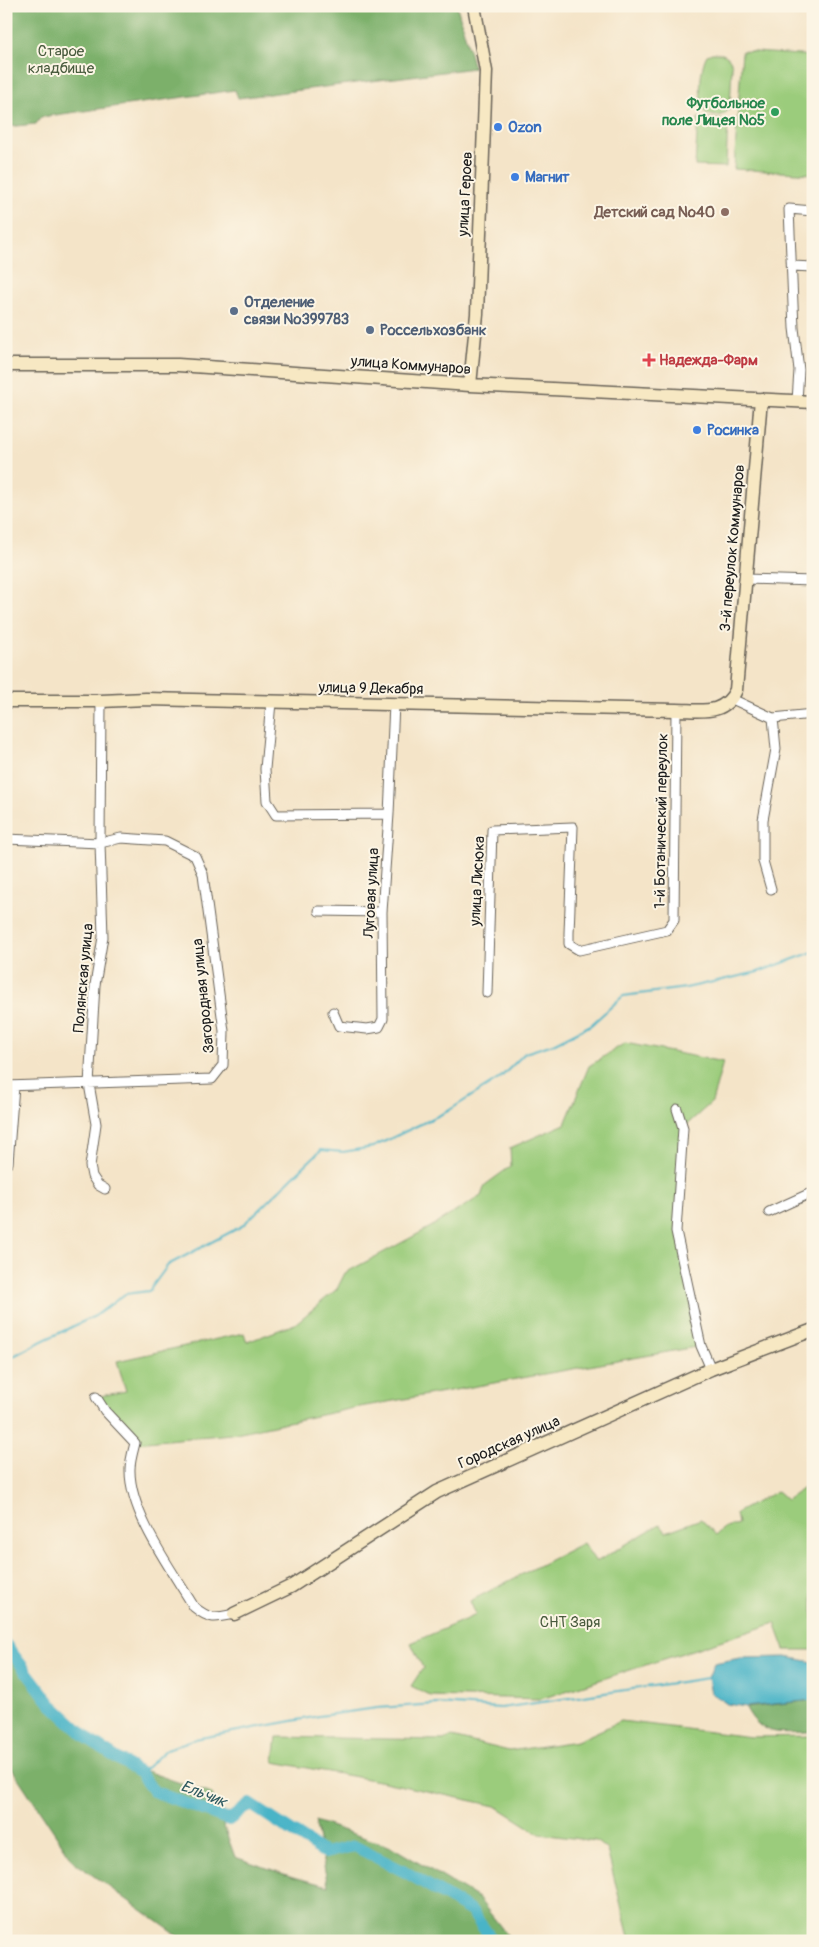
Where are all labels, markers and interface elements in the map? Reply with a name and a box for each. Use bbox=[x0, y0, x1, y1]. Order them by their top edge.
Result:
park label: Старое кладбище bbox=[28, 42, 95, 78]
place label: Футбольное поле Лицея №5 bbox=[662, 94, 766, 130]
marker: Футбольное поле Лицея №5 bbox=[769, 106, 781, 118]
place label: Ozon bbox=[508, 118, 542, 137]
marker: Ozon bbox=[492, 121, 504, 133]
street label: улица Героев bbox=[454, 151, 477, 238]
place label: Магнит bbox=[525, 168, 570, 187]
marker: Магнит bbox=[509, 171, 521, 183]
place label: Детский сад №40 bbox=[594, 203, 715, 222]
marker: Детский сад №40 bbox=[719, 206, 731, 218]
place label: Отделение связи №399783 bbox=[243, 293, 349, 329]
marker: Отделение связи №399783 bbox=[228, 305, 240, 317]
place label: Россельхозбанк bbox=[380, 321, 487, 340]
marker: Россельхозбанк bbox=[364, 324, 376, 336]
place label: Надежда-Фарм bbox=[659, 351, 758, 370]
street label: улица Коммунаров bbox=[349, 352, 472, 379]
marker: Надежда-Фарм bbox=[643, 354, 655, 366]
place label: Росинка bbox=[707, 421, 759, 440]
marker: Росинка bbox=[691, 424, 703, 436]
street label: 3-й переулок Коммунаров bbox=[716, 464, 749, 633]
street label: улица 9 Декабря bbox=[317, 678, 424, 699]
street label: 1-й Ботанический переулок bbox=[650, 733, 673, 909]
street label: улица Лисюка bbox=[466, 835, 489, 928]
street label: Луговая улица bbox=[360, 847, 383, 940]
street label: Полянская улица bbox=[69, 923, 98, 1033]
street label: Загородная улица bbox=[188, 938, 219, 1054]
street label: Городская улица bbox=[455, 1412, 563, 1473]
park label: СНТ Заря bbox=[540, 1613, 600, 1632]
water label: Ельчик bbox=[178, 1776, 231, 1812]

